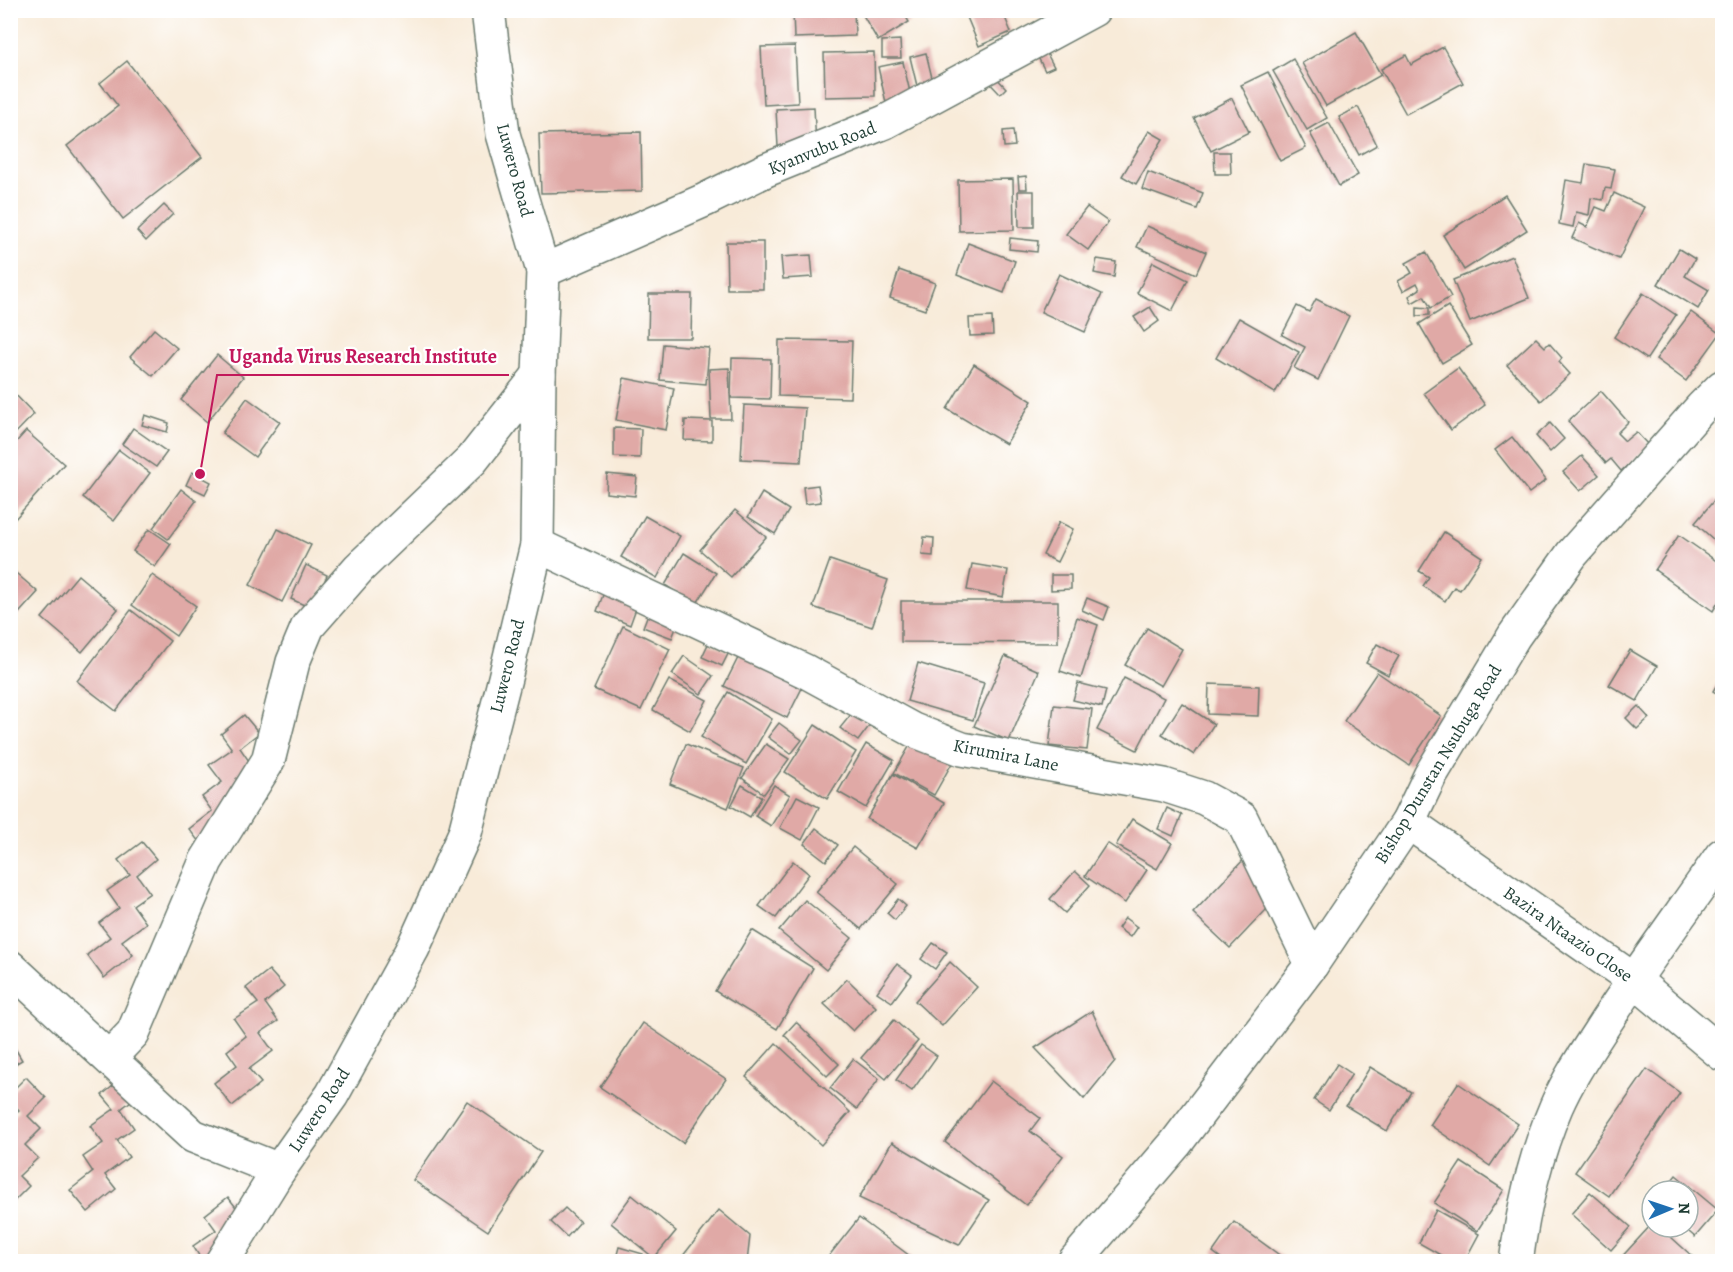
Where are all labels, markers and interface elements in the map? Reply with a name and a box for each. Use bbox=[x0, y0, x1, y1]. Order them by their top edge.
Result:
street label: Kyanvubu Road bbox=[765, 115, 880, 180]
street label: Luwero Road bbox=[491, 120, 539, 220]
callout: Uganda Virus Research Institute bbox=[217, 337, 509, 375]
text: Uganda Virus Research Institute bbox=[229, 343, 497, 370]
street label: Luwero Road bbox=[484, 616, 530, 716]
street label: Bishop Dunstan Nsubuga Road bbox=[1369, 660, 1507, 868]
street label: Kirumira Lane bbox=[951, 733, 1061, 777]
street label: Bazira Ntaazio Close bbox=[1499, 880, 1637, 988]
street label: Luwero Road bbox=[283, 1063, 355, 1157]
north arrow bbox=[1640, 1179, 1700, 1239]
text: N bbox=[1673, 1202, 1695, 1215]

